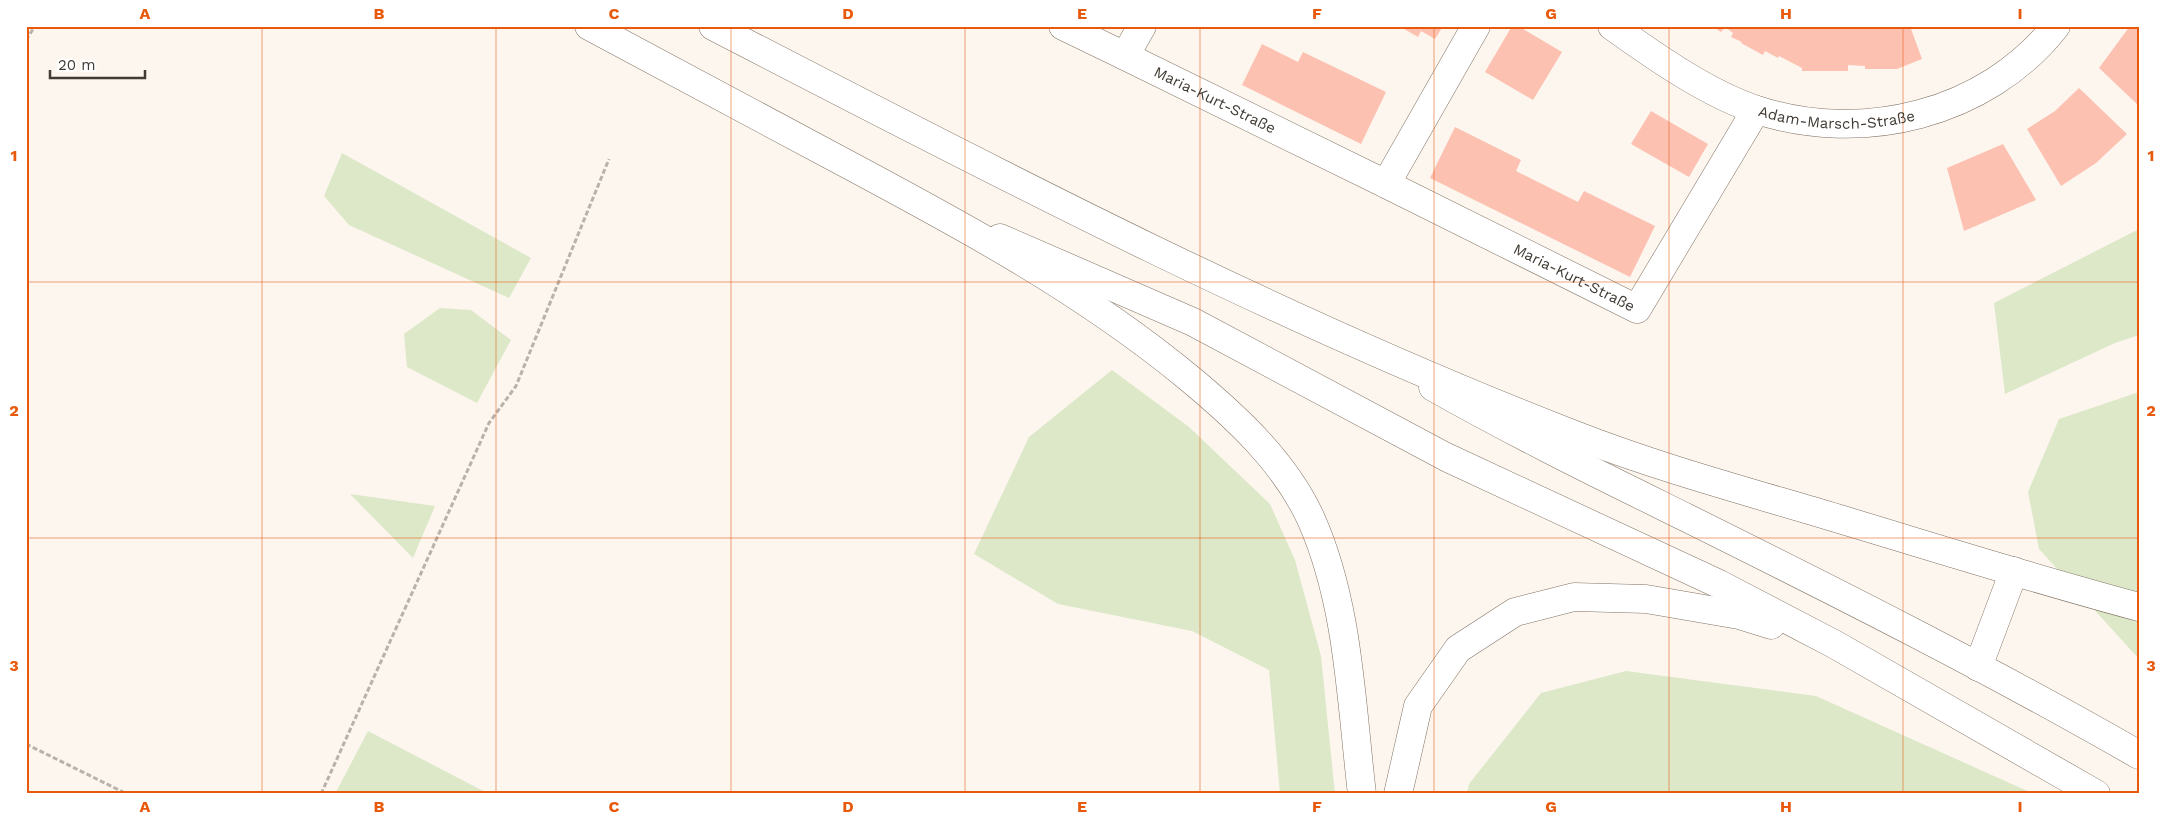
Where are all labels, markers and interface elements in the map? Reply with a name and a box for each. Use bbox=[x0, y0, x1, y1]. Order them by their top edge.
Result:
text: A bbox=[140, 4, 151, 23]
text: B bbox=[374, 4, 385, 23]
text: C bbox=[609, 4, 620, 23]
text: D bbox=[842, 4, 854, 23]
text: E bbox=[1077, 4, 1087, 23]
text: F bbox=[1312, 4, 1322, 23]
text: G bbox=[1545, 4, 1557, 23]
text: H bbox=[1780, 4, 1792, 23]
text: I bbox=[2017, 4, 2023, 23]
scale bar bbox=[50, 48, 145, 80]
text: 20 m bbox=[58, 56, 96, 74]
street label: Maria-Kurt-Straße bbox=[1151, 63, 1279, 137]
street label: Adam-Marsch-Straße bbox=[1756, 102, 1917, 133]
text: 1 bbox=[11, 146, 17, 165]
text: 1 bbox=[2148, 146, 2154, 165]
street label: Maria-Kurt-Straße bbox=[1510, 240, 1638, 315]
text: 2 bbox=[9, 401, 19, 420]
text: 2 bbox=[2146, 401, 2156, 420]
text: 3 bbox=[9, 656, 19, 675]
text: 3 bbox=[2146, 656, 2156, 675]
text: A bbox=[140, 797, 151, 816]
text: B bbox=[374, 797, 385, 816]
text: C bbox=[609, 797, 620, 816]
text: D bbox=[842, 797, 854, 816]
text: E bbox=[1077, 797, 1087, 816]
text: F bbox=[1312, 797, 1322, 816]
text: G bbox=[1545, 797, 1557, 816]
text: H bbox=[1780, 797, 1792, 816]
text: I bbox=[2017, 797, 2023, 816]

